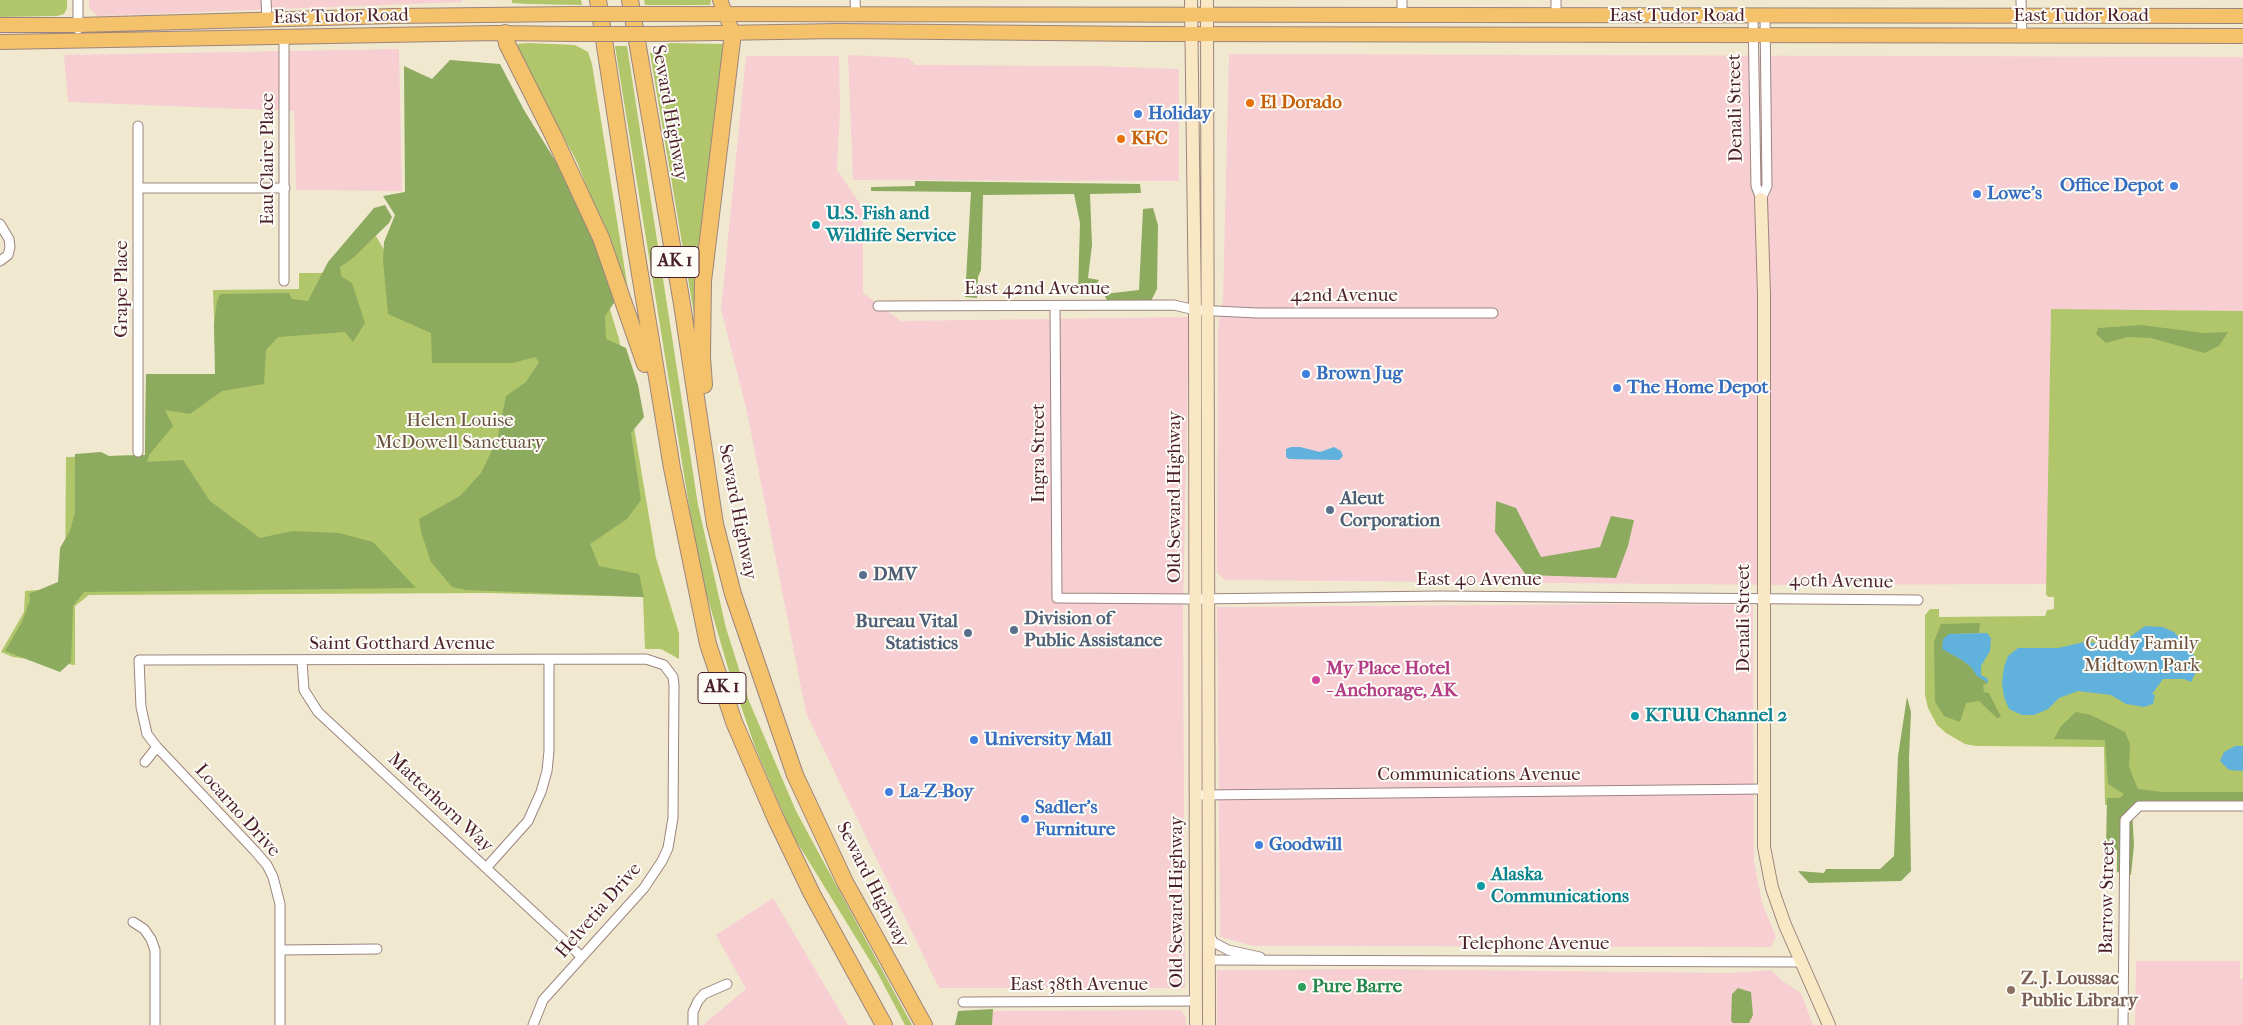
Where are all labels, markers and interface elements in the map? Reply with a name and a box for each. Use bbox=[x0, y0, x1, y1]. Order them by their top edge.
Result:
street label: East Tudor Road bbox=[273, 4, 409, 30]
street label: East Tudor Road bbox=[1609, 5, 1745, 27]
street label: East Tudor Road bbox=[2013, 5, 2149, 27]
street label: Seward Highway bbox=[646, 43, 692, 183]
street label: Denali Street bbox=[1724, 53, 1748, 163]
place label: El Dorado bbox=[1260, 92, 1342, 114]
street label: Eau Claire Place bbox=[257, 93, 279, 225]
marker: El Dorado bbox=[1244, 97, 1256, 109]
place label: Holiday bbox=[1148, 103, 1212, 125]
marker: Holiday bbox=[1132, 108, 1144, 120]
place label: KFC bbox=[1131, 128, 1168, 150]
marker: KFC bbox=[1115, 133, 1127, 145]
place label: Office Depot bbox=[2060, 175, 2164, 197]
marker: Office Depot bbox=[2168, 180, 2180, 192]
place label: Lowe's bbox=[1987, 183, 2042, 205]
marker: Lowe's bbox=[1971, 188, 1983, 200]
place label: U.S. Fish and Wildlife Service bbox=[826, 203, 956, 247]
marker: U.S. Fish and Wildlife Service bbox=[810, 219, 822, 231]
street label: Grape Place bbox=[111, 240, 133, 338]
road number: AK 1 bbox=[651, 246, 699, 278]
street label: East 42nd Avenue bbox=[964, 278, 1110, 300]
street label: 42nd Avenue bbox=[1290, 285, 1398, 307]
place label: Brown Jug bbox=[1316, 363, 1403, 385]
marker: Brown Jug bbox=[1300, 368, 1312, 380]
place label: The Home Depot bbox=[1627, 377, 1768, 399]
marker: The Home Depot bbox=[1611, 382, 1623, 394]
street label: Ingra Street bbox=[1028, 403, 1050, 503]
park label: Helen Louise McDowell Sanctuary bbox=[375, 410, 545, 454]
street label: Old Seward Highway bbox=[1164, 411, 1186, 583]
street label: Seward Highway bbox=[713, 442, 761, 582]
place label: Aleut Corporation bbox=[1340, 488, 1440, 532]
marker: Aleut Corporation bbox=[1324, 504, 1336, 516]
place label: DMV bbox=[873, 564, 917, 586]
street label: Denali Street bbox=[1733, 564, 1755, 672]
marker: DMV bbox=[857, 569, 869, 581]
street label: East 40 Avenue bbox=[1416, 569, 1542, 591]
street label: 40th Avenue bbox=[1789, 570, 1893, 594]
place label: Division of Public Assistance bbox=[1024, 608, 1162, 652]
place label: Bureau Vital Statistics bbox=[855, 611, 958, 655]
marker: Division of Public Assistance bbox=[1008, 624, 1020, 636]
marker: Bureau Vital Statistics bbox=[962, 627, 974, 639]
street label: Saint Gotthard Avenue bbox=[309, 633, 495, 655]
park label: Cuddy Family Midtown Park bbox=[2084, 633, 2200, 677]
place label: My Place Hotel - Anchorage, AK bbox=[1326, 658, 1457, 702]
road number: AK 1 bbox=[698, 672, 746, 704]
marker: My Place Hotel - Anchorage, AK bbox=[1310, 674, 1322, 686]
place label: KTUU Channel 2 bbox=[1645, 705, 1787, 727]
marker: KTUU Channel 2 bbox=[1629, 710, 1641, 722]
place label: University Mall bbox=[984, 729, 1112, 751]
marker: University Mall bbox=[968, 734, 980, 746]
street label: Matterhorn Way bbox=[382, 748, 498, 858]
street label: Locarno Drive bbox=[189, 760, 285, 862]
street label: Communications Avenue bbox=[1377, 764, 1581, 786]
place label: La-Z-Boy bbox=[899, 781, 974, 803]
marker: La-Z-Boy bbox=[883, 786, 895, 798]
place label: Sadler's Furniture bbox=[1035, 797, 1115, 841]
marker: Sadler's Furniture bbox=[1019, 813, 1031, 825]
street label: Old Seward Highway bbox=[1166, 816, 1188, 988]
street label: Seward Highway bbox=[831, 819, 913, 951]
place label: Goodwill bbox=[1269, 834, 1342, 856]
marker: Goodwill bbox=[1253, 839, 1265, 851]
street label: Barrow Street bbox=[2096, 839, 2120, 955]
street label: Helvetia Drive bbox=[551, 858, 647, 964]
place label: Alaska Communications bbox=[1491, 864, 1629, 908]
marker: Alaska Communications bbox=[1475, 880, 1487, 892]
street label: Telephone Avenue bbox=[1459, 933, 1609, 955]
place label: Z. J. Loussac Public Library bbox=[2021, 968, 2138, 1012]
street label: East 38th Avenue bbox=[1010, 974, 1148, 996]
place label: Pure Barre bbox=[1312, 976, 1402, 998]
marker: Pure Barre bbox=[1296, 981, 1308, 993]
marker: Z. J. Loussac Public Library bbox=[2005, 984, 2017, 996]

